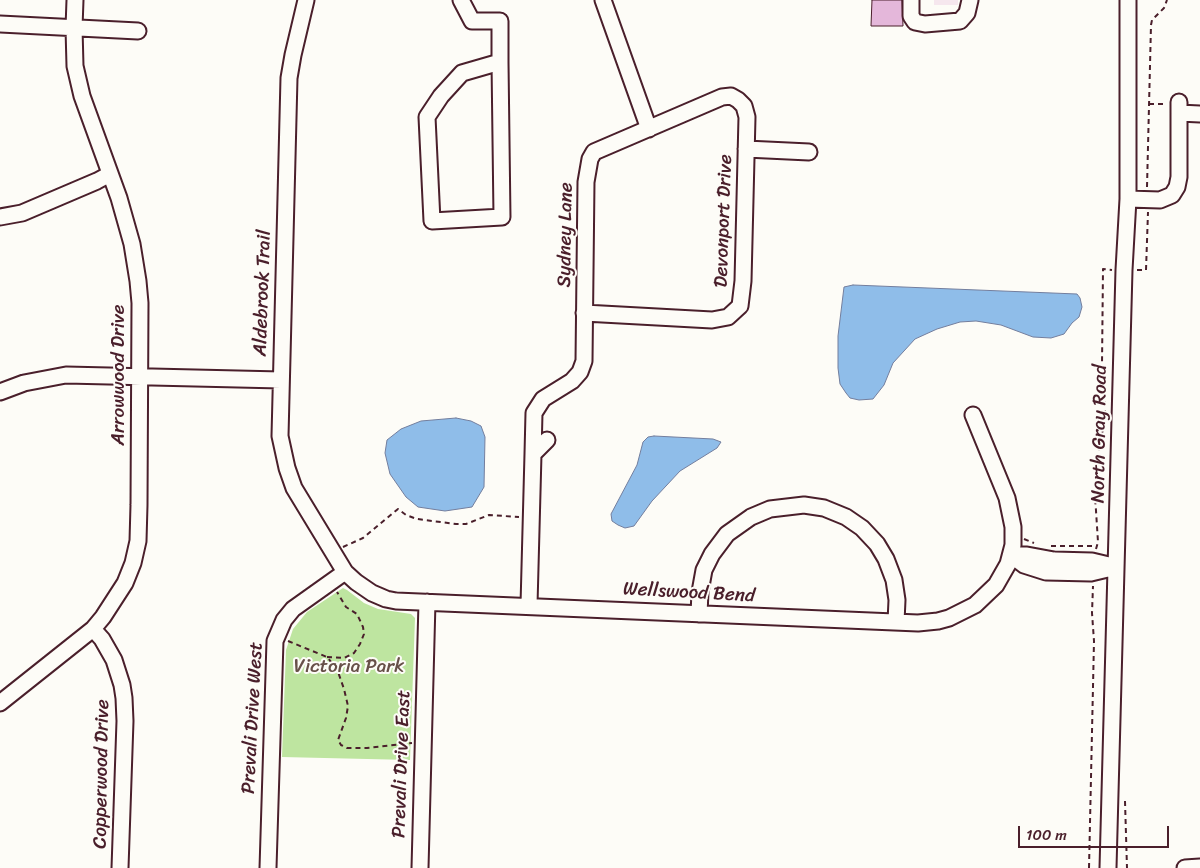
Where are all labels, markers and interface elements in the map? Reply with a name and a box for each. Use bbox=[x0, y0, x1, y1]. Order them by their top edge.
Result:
street label: Devonport Drive bbox=[710, 154, 738, 288]
street label: Sydney Lane bbox=[554, 182, 578, 288]
street label: Aldebrook Trail bbox=[249, 229, 277, 357]
street label: Arrowwood Drive bbox=[108, 305, 130, 445]
street label: North Gray Road bbox=[1087, 365, 1113, 503]
street label: Wellswood Bend bbox=[622, 578, 756, 608]
street label: Prevali Drive West bbox=[238, 641, 268, 795]
park label: Victoria Park bbox=[294, 656, 404, 678]
street label: Prevali Drive East bbox=[388, 690, 416, 838]
street label: Copperwood Drive bbox=[89, 699, 115, 849]
scale bar bbox=[1020, 816, 1171, 848]
text: 100 m bbox=[1026, 822, 1067, 848]

